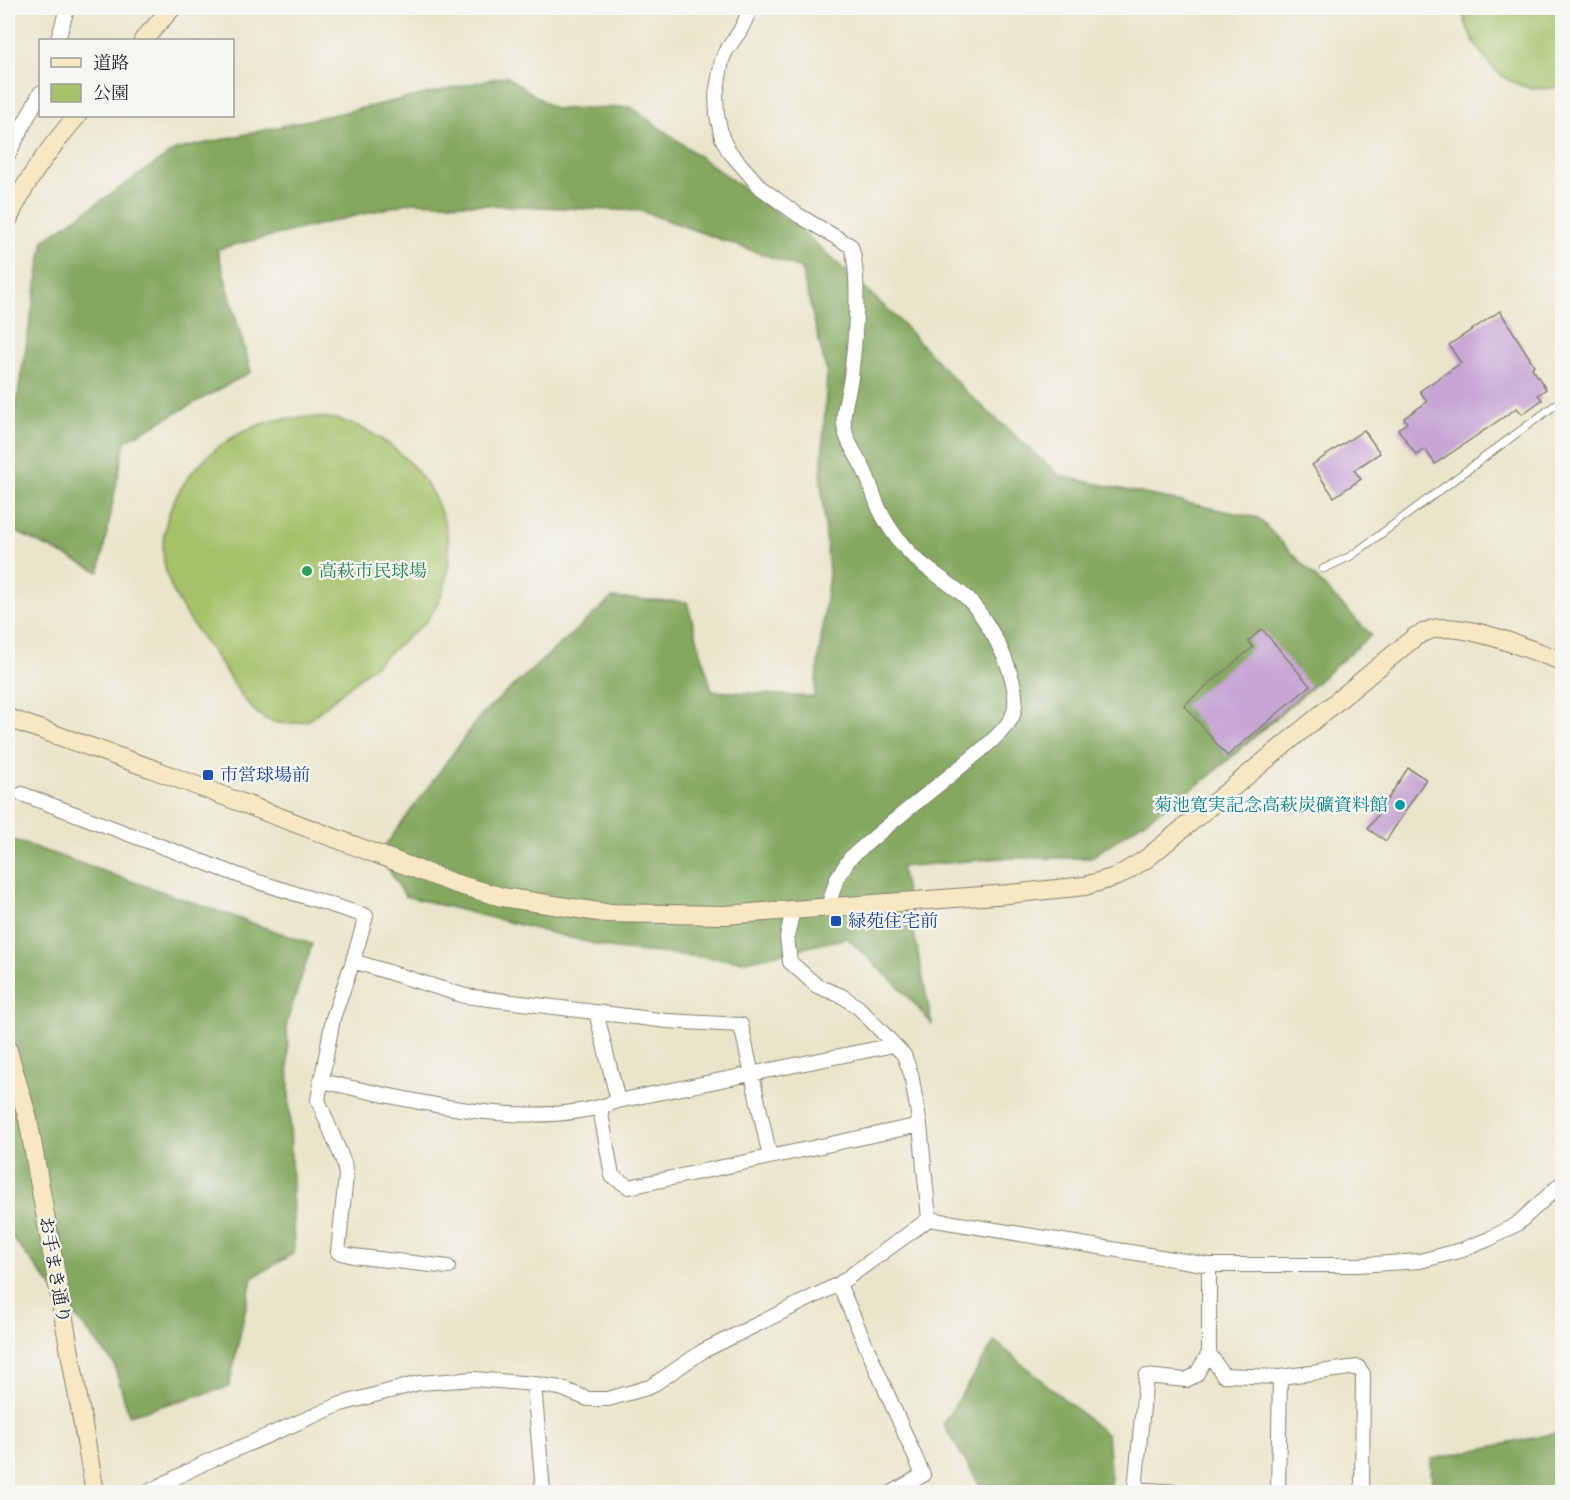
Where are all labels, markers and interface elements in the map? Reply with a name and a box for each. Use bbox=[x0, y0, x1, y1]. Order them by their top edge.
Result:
legend bbox=[39, 39, 234, 117]
text: 道路 bbox=[93, 51, 129, 75]
text: 公園 bbox=[93, 81, 129, 105]
place label: 高萩市民球場 bbox=[319, 559, 427, 583]
marker: 高萩市民球場 bbox=[300, 564, 314, 578]
place label: 市営球場前 bbox=[220, 763, 310, 787]
marker: 市営球場前 bbox=[201, 768, 215, 782]
place label: 菊池寛実記念高萩炭礦資料館 bbox=[1154, 793, 1388, 817]
marker: 菊池寛実記念高萩炭礦資料館 bbox=[1393, 798, 1407, 812]
place label: 緑苑住宅前 bbox=[848, 909, 938, 933]
marker: 緑苑住宅前 bbox=[829, 914, 843, 928]
street label: お手まき通り bbox=[34, 1215, 76, 1325]

